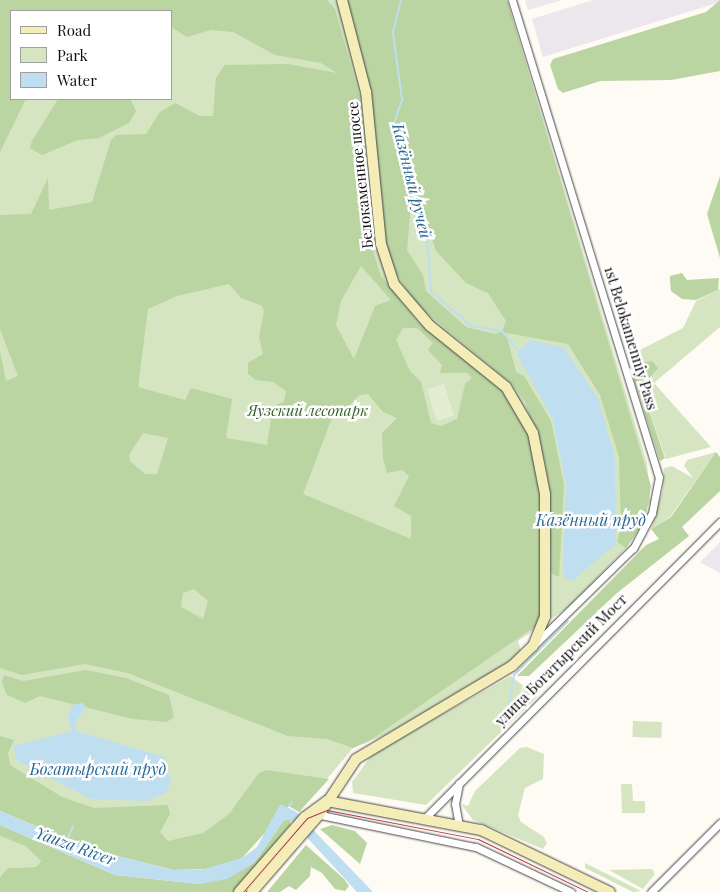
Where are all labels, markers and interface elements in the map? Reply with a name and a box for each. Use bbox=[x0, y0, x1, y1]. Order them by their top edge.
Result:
legend bbox=[10, 10, 172, 100]
text: Road bbox=[57, 20, 91, 40]
text: Park bbox=[57, 45, 88, 65]
text: Water bbox=[57, 70, 97, 90]
street label: Белокаменное шоссе bbox=[343, 100, 377, 250]
water label: Казённый ручей bbox=[388, 121, 436, 241]
street label: 1st Belokamenniy Pass bbox=[600, 264, 662, 412]
park label: Яузский лесопарк bbox=[248, 402, 368, 420]
water label: Казённый пруд bbox=[536, 510, 646, 530]
street label: улица Богатырский Мост bbox=[491, 590, 631, 730]
water label: Богатырский пруд bbox=[30, 759, 166, 779]
water label: Yauza River bbox=[32, 823, 118, 869]

